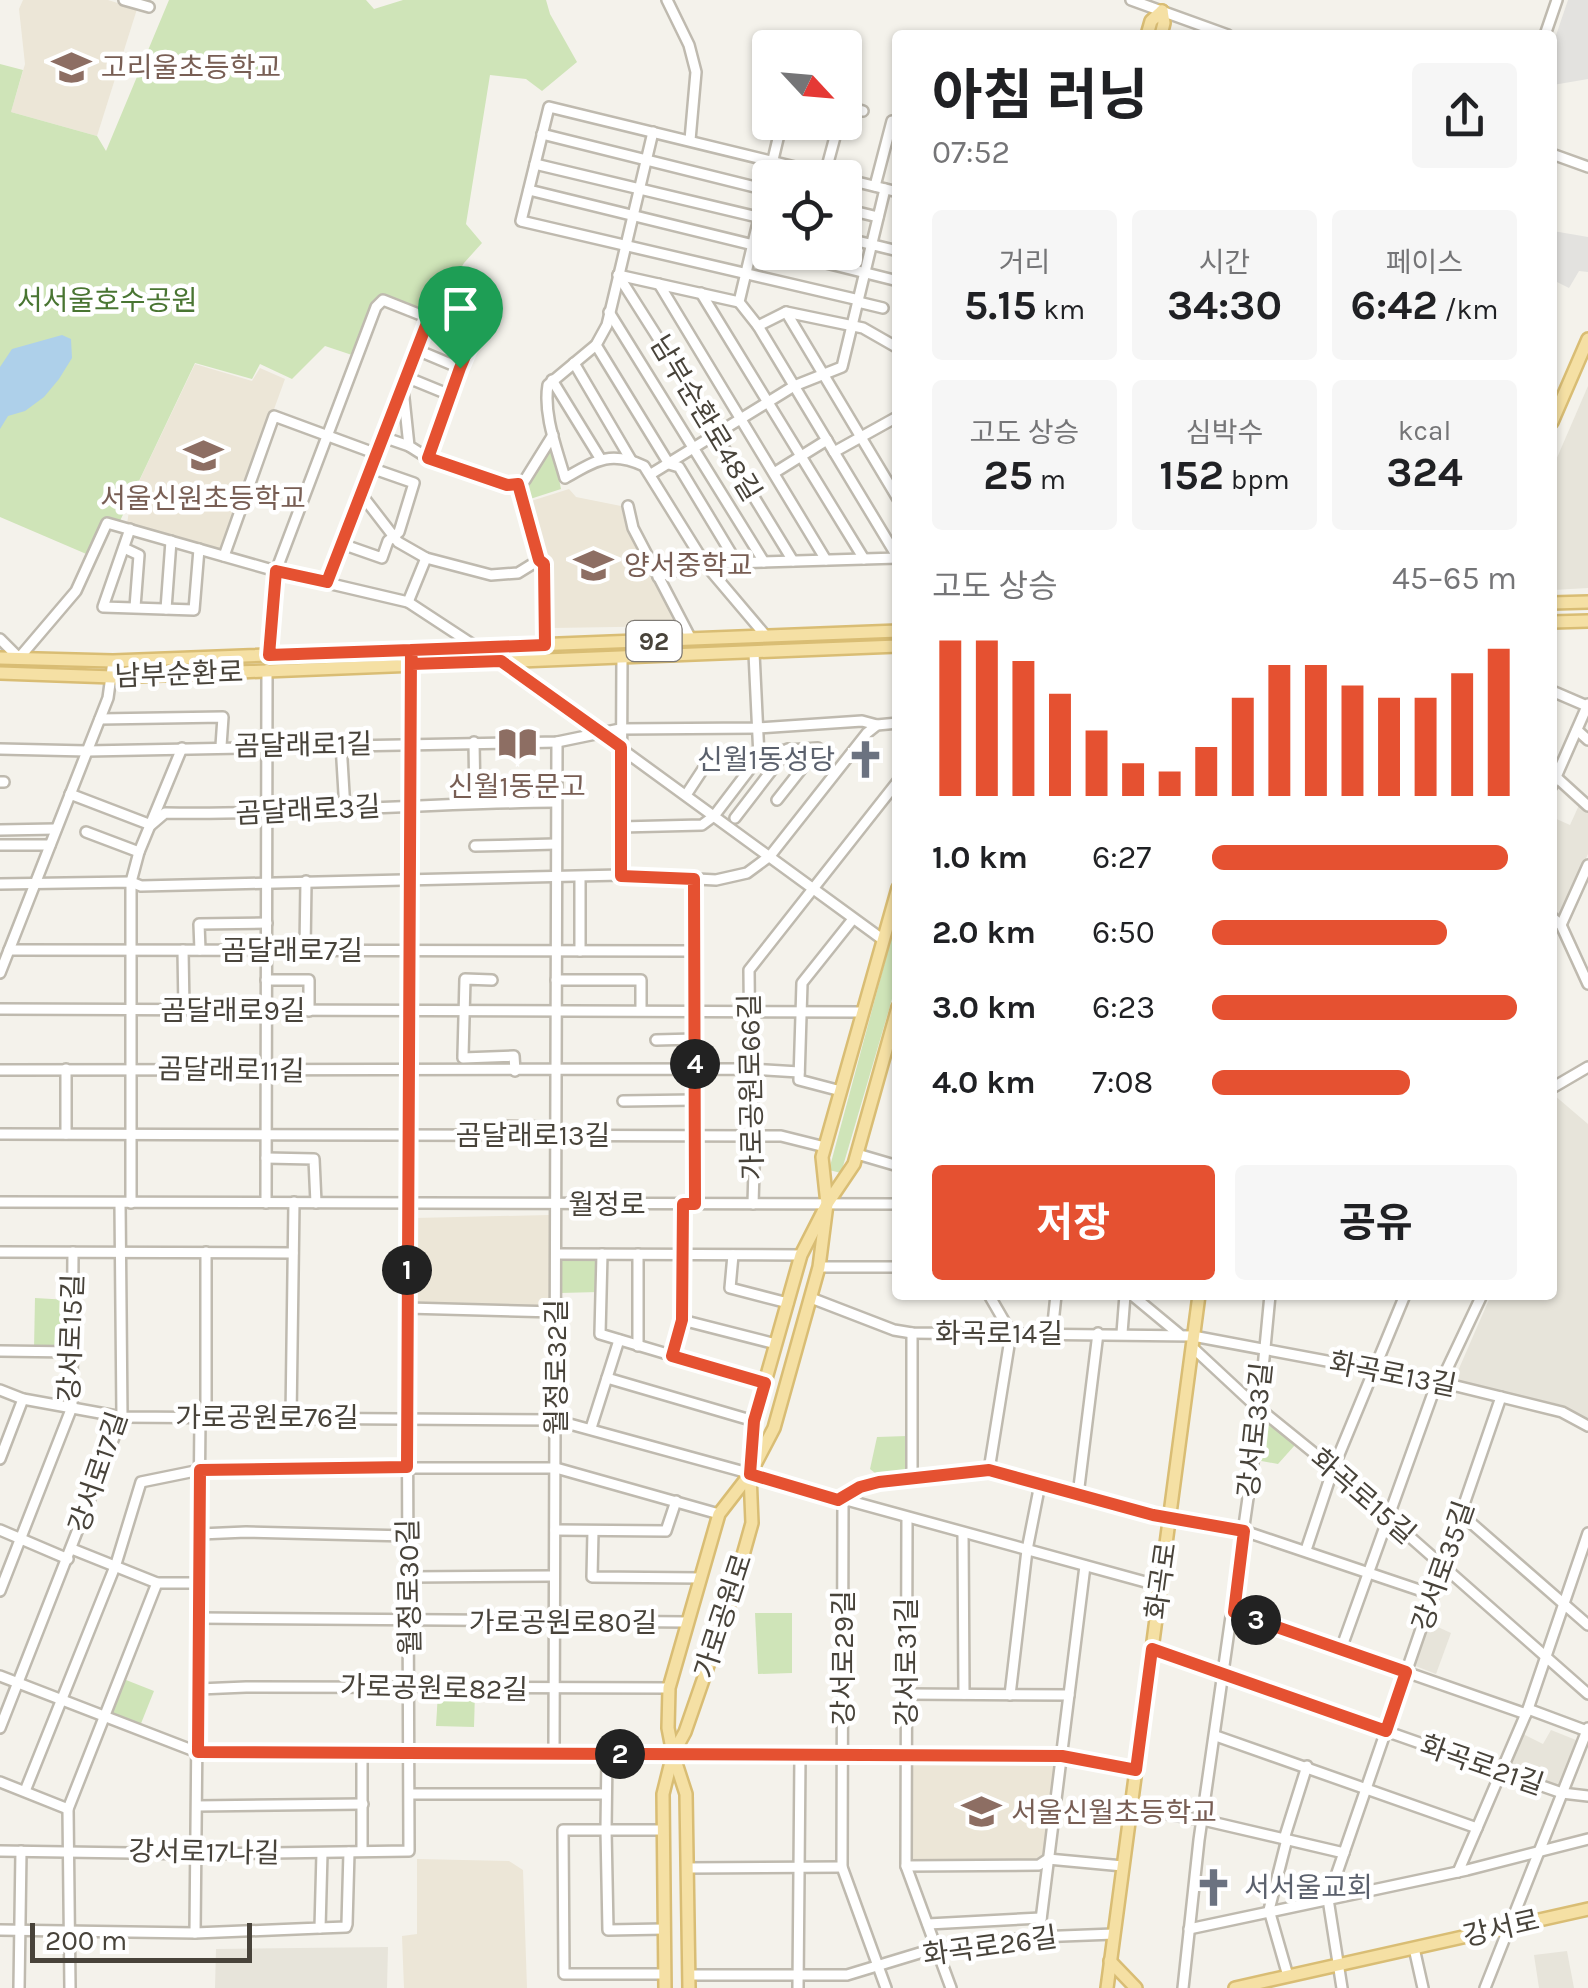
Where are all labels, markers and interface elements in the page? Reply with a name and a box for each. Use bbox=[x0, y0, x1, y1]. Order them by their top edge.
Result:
north arrow bbox=[752, 30, 862, 140]
map controls bbox=[752, 30, 862, 270]
school or university icon: 고리울초등학교 bbox=[50, 46, 92, 88]
place label: 고리울초등학교 bbox=[101, 51, 281, 84]
button: share bbox=[1412, 63, 1517, 168]
text: 아침 러닝 bbox=[932, 64, 1148, 128]
text: 07:52 bbox=[932, 134, 1010, 171]
button: locate bbox=[752, 160, 862, 270]
text: 거리 bbox=[999, 246, 1050, 279]
text: 시간 bbox=[1199, 246, 1250, 279]
text: 페이스 bbox=[1386, 246, 1463, 279]
pin bbox=[418, 266, 503, 369]
text: 5.15 bbox=[964, 280, 1037, 330]
text: 34:30 bbox=[1167, 280, 1282, 330]
text: 6:42 bbox=[1351, 280, 1438, 330]
icon: arrive bbox=[433, 281, 488, 336]
park label: 서서울호수공원 bbox=[17, 284, 197, 317]
text: km bbox=[1037, 293, 1085, 326]
text: /km bbox=[1438, 293, 1498, 326]
street label: 남부순환로48길 bbox=[644, 329, 768, 507]
text: kcal bbox=[1398, 414, 1451, 447]
text: 고도 상승 bbox=[970, 416, 1079, 449]
text: 심박수 bbox=[1186, 416, 1263, 449]
school or university icon: 서울신원초등학교 bbox=[182, 435, 224, 477]
text: 324 bbox=[1386, 447, 1463, 497]
text: 25 bbox=[983, 450, 1033, 500]
text: 152 bbox=[1159, 450, 1224, 500]
text: m bbox=[1033, 463, 1066, 496]
text: bpm bbox=[1224, 463, 1290, 496]
place label: 서울신원초등학교 bbox=[100, 482, 306, 515]
school or university icon: 양서중학교 bbox=[573, 544, 615, 586]
place label: 양서중학교 bbox=[624, 549, 753, 582]
text: 45–65 m bbox=[1392, 560, 1517, 597]
text: 고도 상승 bbox=[932, 568, 1057, 605]
road number: 92 bbox=[626, 621, 682, 661]
street label: 남부순환로 bbox=[114, 655, 244, 693]
library icon: 신월1동문고 bbox=[496, 723, 538, 765]
street label: 곰달래로1길 bbox=[234, 727, 372, 763]
church icon: 신월1동성당 bbox=[844, 738, 886, 780]
place label: 신월1동성당 bbox=[697, 743, 835, 776]
place label: 신월1동문고 bbox=[448, 770, 586, 803]
street label: 곰달래로3길 bbox=[235, 790, 381, 830]
text: 1.0 km bbox=[932, 839, 1028, 876]
text: 6:27 bbox=[1092, 839, 1151, 876]
text: 2.0 km bbox=[932, 914, 1036, 951]
text: 6:50 bbox=[1092, 914, 1155, 951]
street label: 곰달래로7길 bbox=[221, 934, 363, 967]
text: 3.0 km bbox=[932, 989, 1036, 1026]
text: 6:23 bbox=[1092, 989, 1155, 1026]
street label: 가로공원로66길 bbox=[733, 993, 769, 1181]
street label: 곰달래로9길 bbox=[160, 994, 306, 1027]
pin: 4 bbox=[670, 1039, 720, 1089]
text: 4 bbox=[687, 1047, 703, 1080]
street label: 곰달래로11길 bbox=[157, 1052, 305, 1088]
text: 4.0 km bbox=[932, 1064, 1036, 1101]
text: 7:08 bbox=[1092, 1064, 1153, 1101]
street label: 곰달래로13길 bbox=[456, 1119, 610, 1152]
button: 저장 bbox=[932, 1165, 1215, 1280]
button: 공유 bbox=[1235, 1165, 1517, 1280]
street label: 월정로 bbox=[568, 1188, 646, 1221]
pin: 1 bbox=[382, 1245, 432, 1295]
text: 1 bbox=[402, 1253, 412, 1286]
street label: 강서로15길 bbox=[52, 1273, 90, 1403]
street label: 월정로32길 bbox=[540, 1299, 573, 1435]
street label: 화곡로14길 bbox=[935, 1317, 1063, 1350]
street label: 화곡로13길 bbox=[1327, 1346, 1459, 1402]
street label: 강서로33길 bbox=[1231, 1361, 1279, 1499]
street label: 가로공원로76길 bbox=[175, 1401, 359, 1434]
street label: 강서로17길 bbox=[62, 1407, 134, 1537]
street label: 화곡로15길 bbox=[1304, 1442, 1422, 1550]
street label: 강서로35길 bbox=[1405, 1497, 1481, 1635]
street label: 월정로30길 bbox=[391, 1519, 427, 1655]
street label: 화곡로 bbox=[1139, 1540, 1183, 1622]
street label: 가로공원로 bbox=[687, 1550, 759, 1682]
street label: 강서로29길 bbox=[827, 1590, 860, 1726]
pin: 3 bbox=[1231, 1595, 1281, 1645]
street label: 강서로31길 bbox=[890, 1598, 923, 1726]
text: 3 bbox=[1247, 1603, 1265, 1636]
street label: 가로공원로80길 bbox=[469, 1606, 657, 1639]
street label: 가로공원로82길 bbox=[340, 1670, 528, 1706]
street label: 화곡로21길 bbox=[1416, 1728, 1548, 1802]
pin: 2 bbox=[595, 1729, 645, 1779]
text: 2 bbox=[612, 1737, 628, 1770]
school or university icon: 서울신월초등학교 bbox=[960, 1791, 1002, 1833]
place label: 서울신월초등학교 bbox=[1011, 1796, 1217, 1829]
street label: 강서로17나길 bbox=[128, 1834, 280, 1870]
church icon: 서서울교회 bbox=[1193, 1866, 1235, 1908]
place label: 서서울교회 bbox=[1244, 1871, 1373, 1904]
street label: 강서로 bbox=[1460, 1903, 1542, 1953]
scale bar bbox=[30, 1918, 252, 1962]
street label: 화곡로26길 bbox=[921, 1920, 1059, 1972]
text: 200 m bbox=[45, 1924, 127, 1957]

